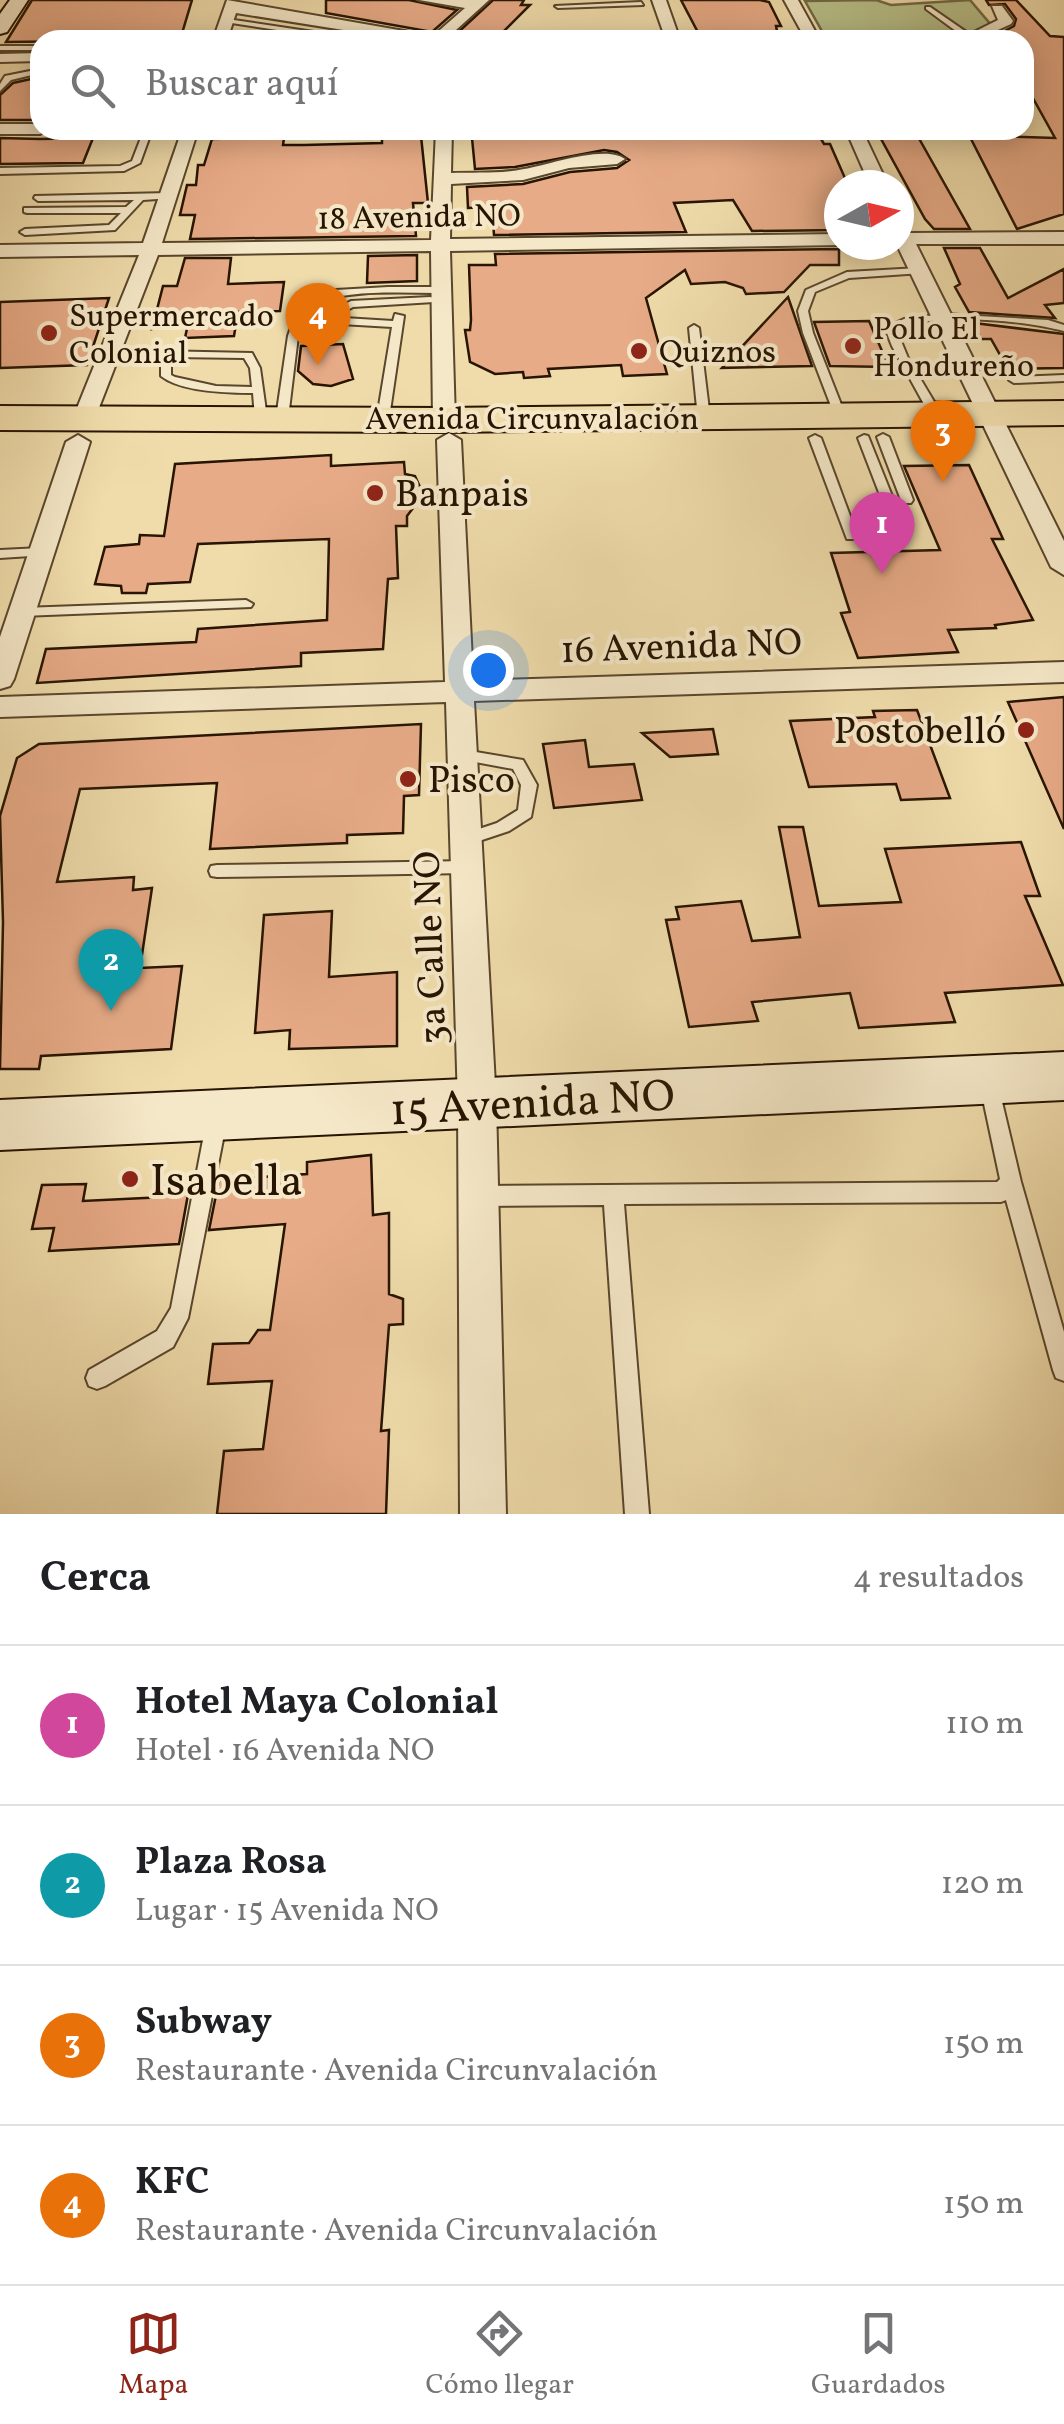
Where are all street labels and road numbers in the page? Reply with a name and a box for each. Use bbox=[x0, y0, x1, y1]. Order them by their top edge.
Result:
street label: 18 Avenida NO bbox=[317, 195, 521, 243]
street label: Avenida Circunvalación bbox=[365, 399, 699, 443]
street label: 16 Avenida NO bbox=[559, 618, 803, 679]
street label: 3a Calle NO bbox=[403, 850, 462, 1046]
street label: 15 Avenida NO bbox=[388, 1067, 676, 1144]

